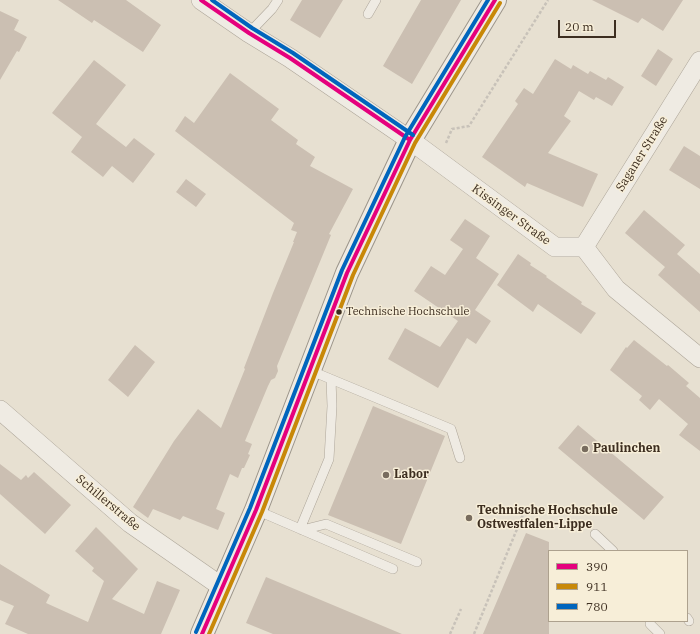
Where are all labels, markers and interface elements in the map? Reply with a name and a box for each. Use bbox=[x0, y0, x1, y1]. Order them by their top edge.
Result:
scale bar bbox=[560, 12, 618, 38]
text: 20 m bbox=[565, 19, 594, 34]
street label: Saganer Straße bbox=[613, 114, 671, 194]
street label: Kissinger Straße bbox=[469, 182, 553, 248]
place label: Technische Hochschule bbox=[346, 305, 469, 319]
marker: Technische Hochschule bbox=[334, 307, 344, 317]
place label: Paulinchen bbox=[593, 442, 660, 456]
marker: Paulinchen bbox=[580, 444, 590, 454]
place label: Labor bbox=[394, 468, 429, 482]
marker: Labor bbox=[381, 470, 391, 480]
street label: Schillerstraße bbox=[73, 472, 143, 534]
place label: Technische Hochschule Ostwestfalen-Lippe bbox=[477, 504, 618, 532]
marker: Technische Hochschule Ostwestfalen-Lippe bbox=[464, 513, 474, 523]
legend bbox=[548, 550, 688, 622]
text: 390 bbox=[586, 559, 608, 574]
text: 911 bbox=[586, 579, 608, 594]
text: 780 bbox=[586, 599, 608, 614]

